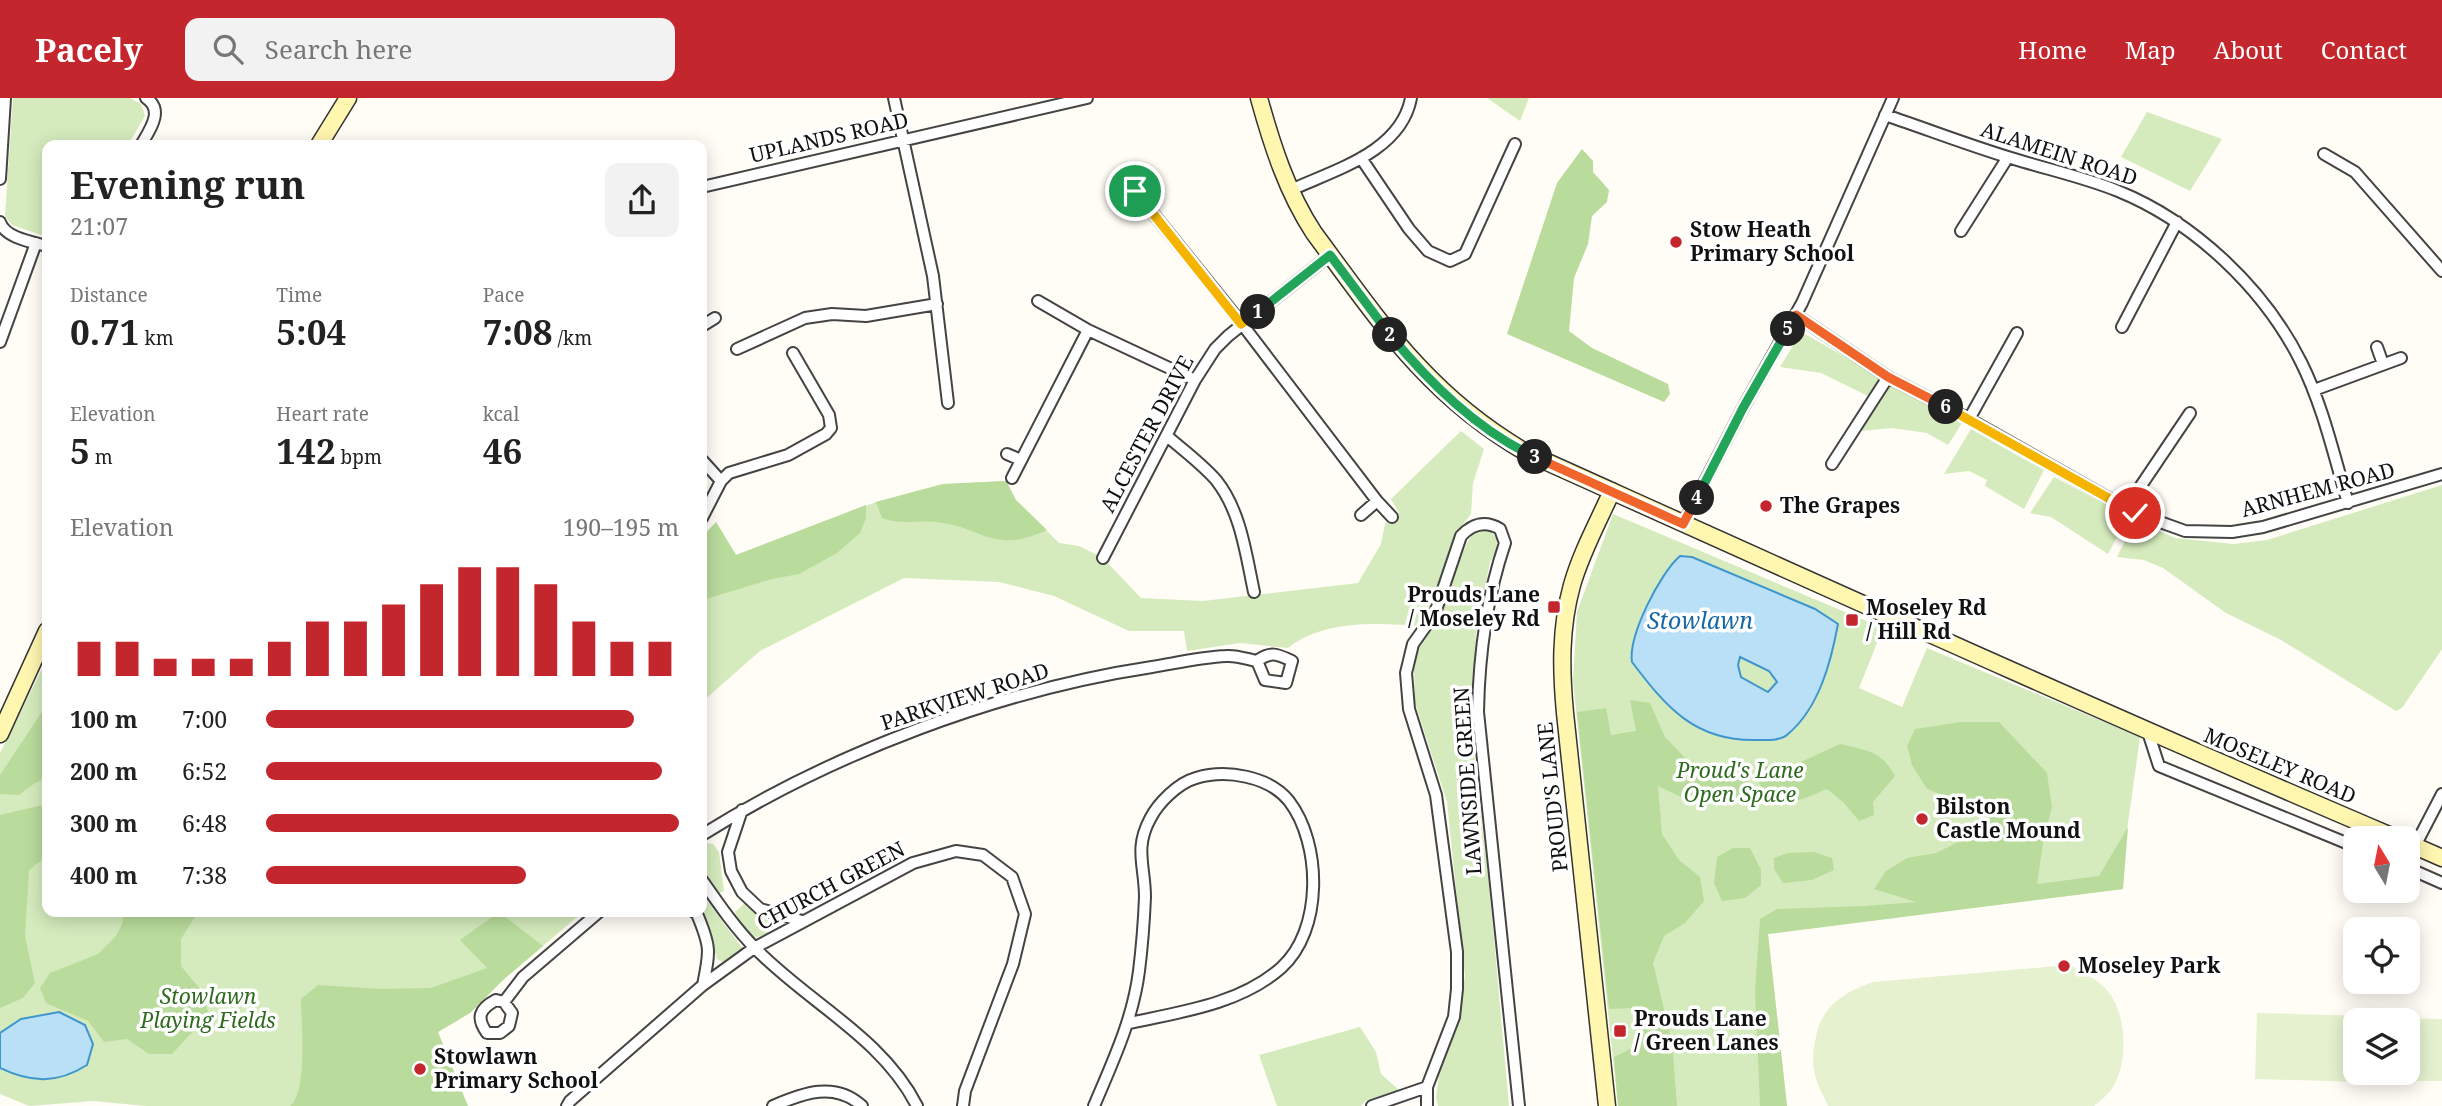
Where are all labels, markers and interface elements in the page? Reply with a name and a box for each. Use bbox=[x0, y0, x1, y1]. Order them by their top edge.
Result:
search box bbox=[185, 18, 675, 81]
text: Pacely bbox=[35, 27, 143, 72]
icon: search bbox=[209, 30, 247, 68]
text: Search here bbox=[265, 31, 412, 67]
text: Home bbox=[2018, 33, 2087, 66]
text: Map bbox=[2125, 33, 2176, 66]
text: About bbox=[2214, 33, 2283, 66]
text: Contact bbox=[2321, 33, 2407, 66]
street label: UPLANDS ROAD bbox=[747, 105, 911, 169]
street label: ALAMEIN ROAD bbox=[1977, 115, 2141, 192]
text: Evening run bbox=[70, 158, 305, 210]
pin bbox=[1105, 161, 1165, 221]
button: share bbox=[605, 163, 679, 237]
icon: arrive bbox=[1116, 172, 1154, 210]
text: 21:07 bbox=[70, 210, 128, 242]
place label: Stow Heath Primary School bbox=[1690, 215, 1855, 267]
marker: Stow Heath Primary School bbox=[1668, 234, 1684, 250]
text: Distance bbox=[70, 282, 148, 308]
text: Time bbox=[276, 282, 322, 308]
text: Pace bbox=[483, 282, 524, 308]
pin: 1 bbox=[1240, 294, 1276, 330]
text: 1 bbox=[1252, 298, 1263, 324]
text: 0.71 bbox=[70, 308, 140, 355]
text: 5:04 bbox=[276, 308, 346, 355]
text: 7:08 bbox=[483, 308, 553, 355]
pin: 5 bbox=[1770, 312, 1806, 346]
text: 5 bbox=[1782, 315, 1793, 341]
pin: 2 bbox=[1372, 317, 1408, 352]
text: 2 bbox=[1384, 321, 1395, 347]
text: km bbox=[140, 325, 174, 351]
text: /km bbox=[553, 325, 592, 351]
street label: ALCESTER DRIVE bbox=[1093, 350, 1199, 517]
pin: 6 bbox=[1928, 390, 1964, 424]
text: 6 bbox=[1940, 393, 1951, 419]
text: Elevation bbox=[70, 401, 156, 427]
text: Heart rate bbox=[276, 401, 369, 427]
text: kcal bbox=[483, 401, 519, 427]
text: 5 bbox=[70, 427, 90, 474]
text: 142 bbox=[276, 427, 336, 474]
text: 46 bbox=[483, 427, 522, 474]
pin: 3 bbox=[1518, 440, 1552, 474]
text: 3 bbox=[1529, 443, 1540, 469]
text: m bbox=[90, 444, 113, 470]
text: bpm bbox=[336, 444, 382, 470]
street label: ARNHEM ROAD bbox=[2238, 455, 2398, 523]
pin: 4 bbox=[1680, 480, 1714, 516]
pin bbox=[2105, 483, 2165, 543]
text: 4 bbox=[1691, 484, 1702, 510]
place label: The Grapes bbox=[1780, 491, 1900, 519]
icon: check bbox=[2116, 494, 2154, 532]
marker: The Grapes bbox=[1758, 498, 1774, 514]
text: Elevation bbox=[70, 511, 174, 543]
text: 190–195 m bbox=[563, 511, 679, 543]
place label: Prouds Lane / Moseley Rd bbox=[1407, 580, 1540, 632]
place label: Moseley Rd / Hill Rd bbox=[1866, 593, 1987, 645]
marker: Prouds Lane / Moseley Rd bbox=[1546, 599, 1562, 615]
water label: Stowlawn bbox=[1647, 604, 1753, 636]
marker: Moseley Rd / Hill Rd bbox=[1844, 612, 1860, 628]
street label: PARKVIEW ROAD bbox=[877, 656, 1052, 736]
street label: LAWNSIDE GREEN bbox=[1446, 686, 1488, 876]
text: 100 m bbox=[70, 703, 138, 735]
text: 7:00 bbox=[182, 703, 227, 735]
street label: MOSELEY ROAD bbox=[2200, 720, 2361, 810]
street label: PROUD'S LANE bbox=[1530, 721, 1574, 873]
text: 200 m bbox=[70, 755, 138, 787]
text: 6:52 bbox=[182, 755, 227, 787]
park label: Proud's Lane Open Space bbox=[1675, 756, 1804, 808]
place label: Bilston Castle Mound bbox=[1936, 792, 2081, 844]
text: 300 m bbox=[70, 807, 138, 839]
text: 6:48 bbox=[182, 807, 227, 839]
marker: Bilston Castle Mound bbox=[1914, 811, 1930, 827]
north arrow bbox=[2343, 826, 2420, 903]
map controls bbox=[2343, 826, 2420, 1085]
street label: CHURCH GREEN bbox=[752, 834, 909, 936]
text: 400 m bbox=[70, 859, 138, 891]
text: 7:38 bbox=[182, 859, 227, 891]
button: locate bbox=[2343, 917, 2420, 994]
place label: Moseley Park bbox=[2078, 951, 2221, 979]
marker: Moseley Park bbox=[2056, 958, 2072, 974]
park label: Stowlawn Playing Fields bbox=[139, 982, 276, 1034]
place label: Prouds Lane / Green Lanes bbox=[1634, 1004, 1779, 1056]
button: layers bbox=[2343, 1008, 2420, 1085]
marker: Prouds Lane / Green Lanes bbox=[1612, 1023, 1628, 1039]
place label: Stowlawn Primary School bbox=[434, 1042, 599, 1094]
marker: Stowlawn Primary School bbox=[412, 1061, 428, 1077]

